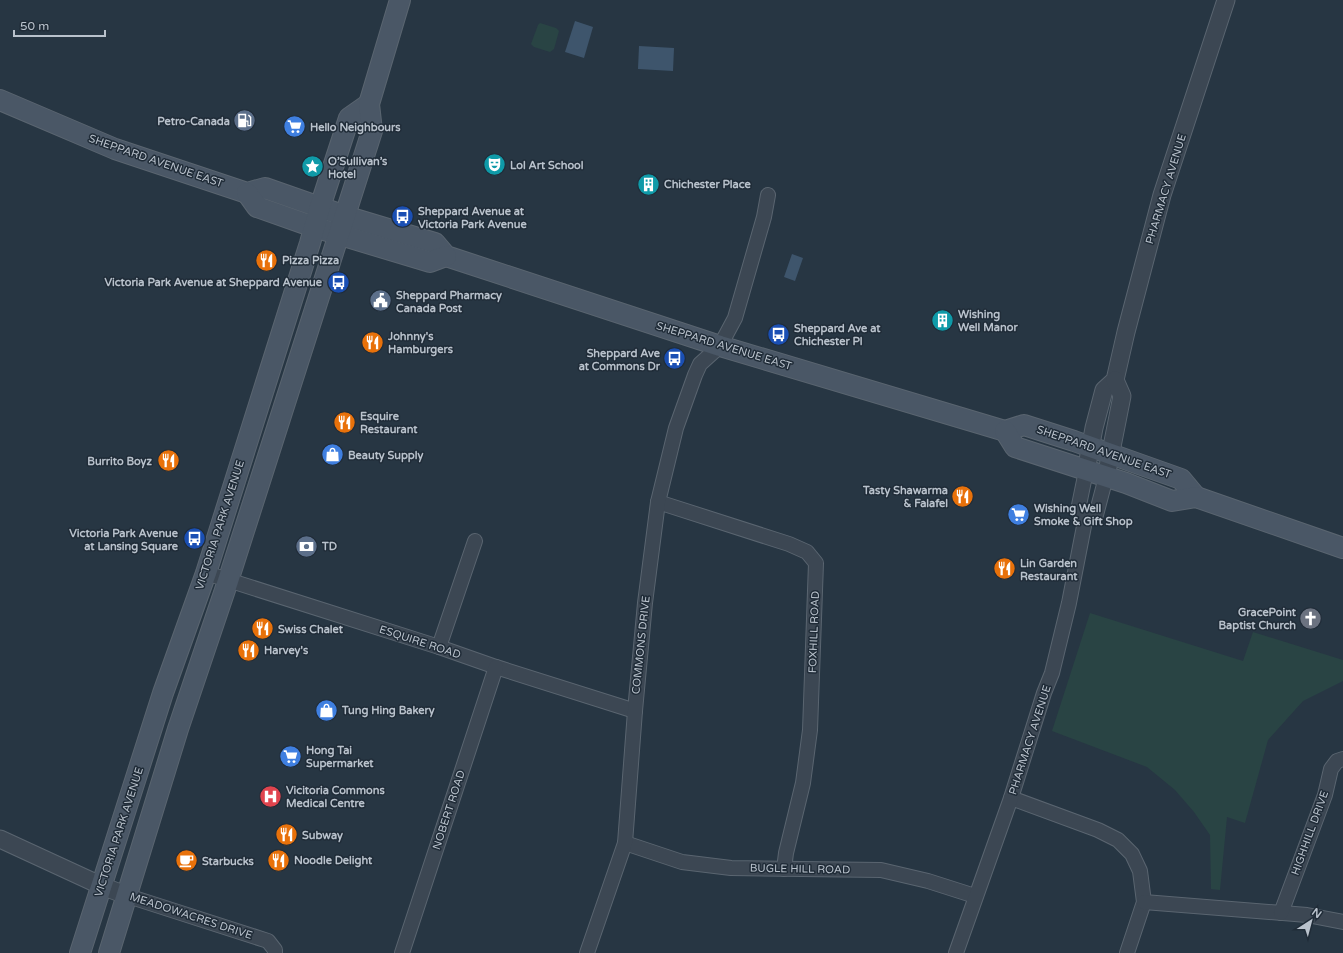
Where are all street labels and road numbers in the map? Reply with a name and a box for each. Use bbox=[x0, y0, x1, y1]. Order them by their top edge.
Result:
street label: SHEPPARD AVENUE EAST bbox=[87, 132, 225, 190]
street label: PHARMACY AVENUE bbox=[1143, 132, 1189, 246]
street label: SHEPPARD AVENUE EAST bbox=[655, 319, 794, 373]
street label: SHEPPARD AVENUE EAST bbox=[1035, 423, 1173, 481]
street label: VICTORIA PARK AVENUE bbox=[193, 459, 247, 591]
street label: FOXHILL ROAD bbox=[806, 591, 822, 673]
street label: COMMONS DRIVE bbox=[629, 595, 653, 695]
street label: ESQUIRE ROAD bbox=[378, 623, 462, 661]
street label: PHARMACY AVENUE bbox=[1006, 684, 1054, 796]
street label: VICTORIA PARK AVENUE bbox=[92, 766, 146, 898]
street label: NOBERT ROAD bbox=[430, 769, 468, 851]
street label: HIGHHILL DRIVE bbox=[1289, 789, 1331, 877]
street label: BUGLE HILL ROAD bbox=[750, 862, 850, 876]
street label: MEADOWACRES DRIVE bbox=[128, 890, 254, 942]

